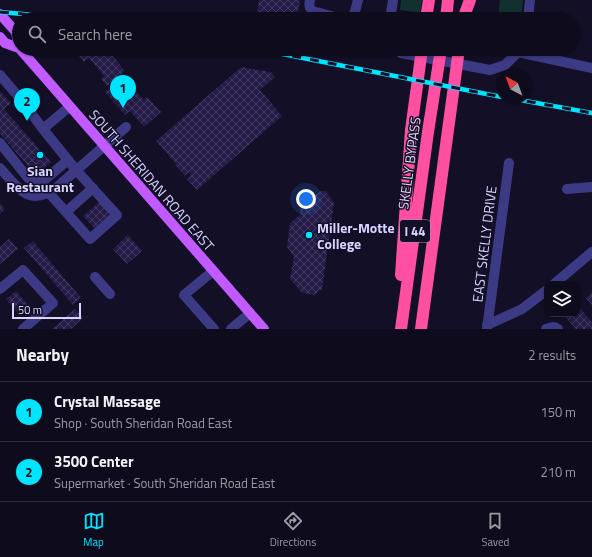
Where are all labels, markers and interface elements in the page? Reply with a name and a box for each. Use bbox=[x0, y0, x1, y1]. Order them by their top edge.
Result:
search box bbox=[12, 12, 580, 56]
icon: search bbox=[26, 23, 48, 45]
text: Search here bbox=[58, 23, 132, 46]
north arrow bbox=[496, 68, 532, 104]
pin: 1 bbox=[110, 75, 136, 108]
pin: 2 bbox=[14, 88, 40, 121]
street label: SOUTH SHERIDAN ROAD EAST bbox=[85, 105, 220, 256]
street label: SKELLY BYPASS bbox=[392, 115, 426, 211]
marker: Sian Restaurant bbox=[35, 150, 45, 160]
place label: Sian Restaurant bbox=[6, 160, 74, 197]
street label: EAST SKELLY DRIVE bbox=[466, 184, 502, 303]
your location bbox=[296, 189, 316, 209]
place label: Miller-Motte College bbox=[317, 217, 395, 254]
road number: I 44 bbox=[400, 220, 430, 242]
marker: Miller-Motte College bbox=[304, 230, 314, 240]
map controls bbox=[544, 281, 580, 317]
button: layers bbox=[544, 281, 580, 317]
scale bar bbox=[12, 301, 81, 320]
text: 50 m bbox=[18, 302, 42, 318]
text: Nearby bbox=[16, 342, 69, 368]
text: 2 results bbox=[528, 345, 576, 365]
text: Crystal Massage bbox=[54, 390, 161, 413]
text: 1 bbox=[25, 402, 33, 422]
text: 150 m bbox=[540, 402, 576, 422]
text: Shop · South Sheridan Road East bbox=[54, 413, 232, 433]
text: 3500 Center bbox=[54, 450, 134, 473]
text: 2 bbox=[25, 462, 33, 482]
text: 210 m bbox=[540, 462, 576, 482]
text: Supermarket · South Sheridan Road East bbox=[54, 473, 275, 493]
tab: Map bbox=[83, 510, 105, 550]
tab: Directions bbox=[270, 510, 316, 550]
tab: Saved bbox=[481, 510, 509, 550]

